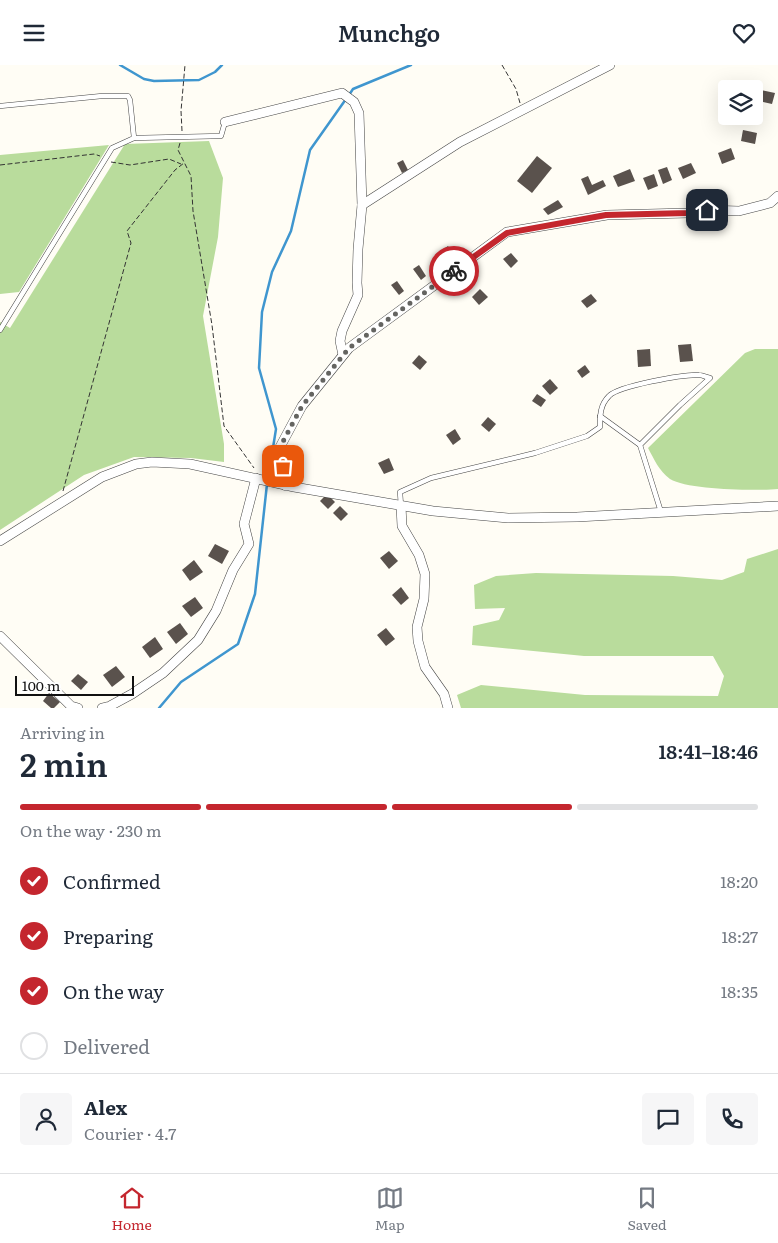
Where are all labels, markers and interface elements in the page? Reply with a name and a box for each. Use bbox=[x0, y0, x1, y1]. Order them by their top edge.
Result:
text: Munchgo bbox=[338, 16, 440, 49]
icon: menu bbox=[20, 19, 48, 47]
icon: heart bbox=[730, 19, 758, 47]
map controls bbox=[718, 80, 763, 125]
button: layers bbox=[718, 80, 763, 125]
pin bbox=[686, 189, 728, 231]
icon: home bbox=[693, 196, 721, 224]
courier bbox=[429, 246, 479, 296]
icon: bike bbox=[440, 257, 468, 285]
pin bbox=[262, 445, 304, 487]
icon: bag bbox=[269, 452, 297, 480]
scale bar bbox=[15, 673, 134, 696]
text: 100 m bbox=[22, 675, 60, 695]
text: Arriving in bbox=[20, 720, 105, 744]
text: 18:41–18:46 bbox=[659, 737, 758, 765]
text: 2 min bbox=[20, 739, 108, 787]
text: On the way · 230 m bbox=[20, 818, 161, 842]
icon: check bbox=[20, 867, 48, 895]
text: Confirmed bbox=[63, 867, 161, 895]
text: 18:20 bbox=[720, 869, 758, 893]
icon: check bbox=[20, 922, 48, 950]
text: Preparing bbox=[63, 922, 153, 950]
text: 18:27 bbox=[721, 924, 758, 948]
icon: check bbox=[20, 977, 48, 1005]
text: On the way bbox=[63, 977, 164, 1005]
text: 18:35 bbox=[721, 979, 758, 1003]
text: Delivered bbox=[63, 1032, 150, 1060]
button: person bbox=[20, 1093, 72, 1145]
text: Alex bbox=[84, 1093, 127, 1121]
button: chat bbox=[642, 1093, 694, 1145]
button: phone bbox=[706, 1093, 758, 1145]
text: Courier · 4.7 bbox=[84, 1121, 176, 1145]
tab: Home bbox=[111, 1184, 152, 1234]
tab: Map bbox=[375, 1184, 405, 1234]
tab: Saved bbox=[628, 1184, 667, 1234]

